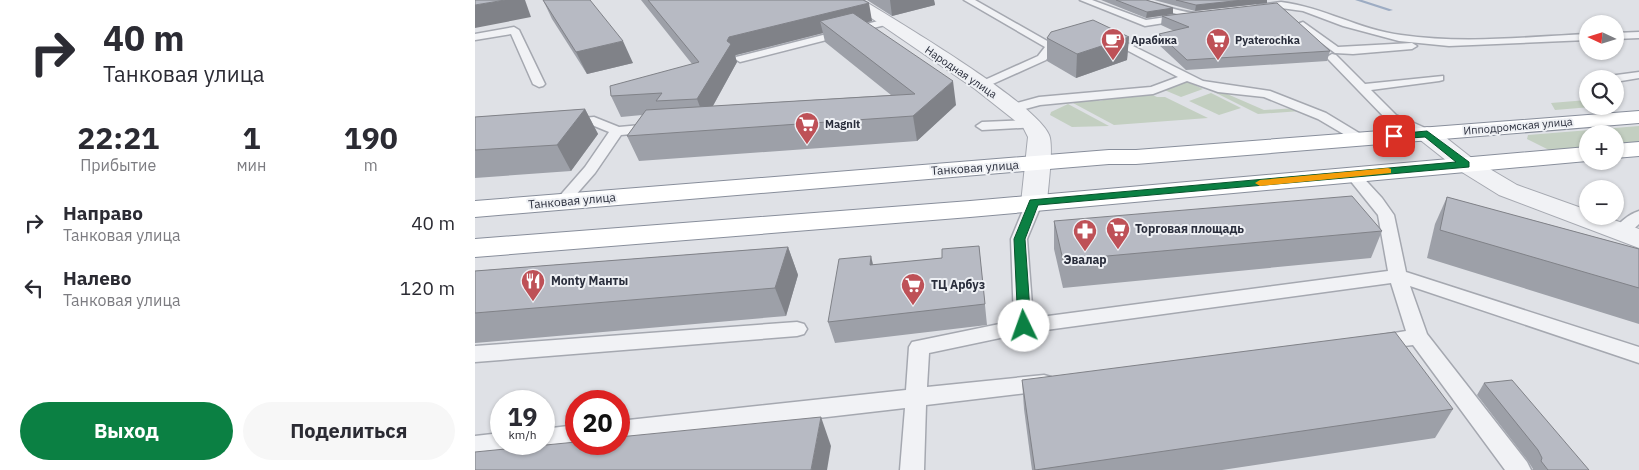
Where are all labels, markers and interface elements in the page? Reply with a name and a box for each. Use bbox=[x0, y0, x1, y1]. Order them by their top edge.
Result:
text: 40 m bbox=[103, 15, 185, 61]
north arrow bbox=[1579, 15, 1624, 60]
map controls bbox=[1579, 15, 1624, 225]
icon: right bbox=[20, 20, 85, 85]
cafe icon: Арабика bbox=[1100, 27, 1126, 61]
supermarket icon: Pyaterochka bbox=[1205, 27, 1231, 61]
place label: Арабика bbox=[1131, 33, 1177, 47]
place label: Pyaterochka bbox=[1235, 33, 1300, 47]
street label: Народная улица bbox=[922, 43, 1000, 101]
text: Танковая улица bbox=[103, 59, 265, 88]
button: search bbox=[1579, 70, 1624, 115]
supermarket icon: Magnit bbox=[794, 111, 820, 145]
street label: Ипподромская улица bbox=[1463, 114, 1573, 138]
pin bbox=[1373, 115, 1415, 157]
place label: Magnit bbox=[825, 117, 860, 131]
text: 22:21 bbox=[77, 118, 159, 157]
text: 1 bbox=[242, 118, 260, 157]
text: 190 bbox=[344, 118, 398, 157]
icon: arrive bbox=[1380, 122, 1408, 150]
button: + bbox=[1579, 125, 1624, 170]
text: Прибытие bbox=[80, 155, 156, 175]
text: мин bbox=[236, 155, 266, 175]
text: m bbox=[364, 155, 378, 175]
street label: Танковая улица bbox=[930, 157, 1020, 178]
button: − bbox=[1579, 180, 1624, 225]
street label: Танковая улица bbox=[527, 189, 617, 212]
text: Направо bbox=[63, 201, 143, 225]
icon: right bbox=[20, 209, 48, 237]
text: 40 m bbox=[411, 211, 455, 235]
supermarket icon: Торговая площадь bbox=[1105, 216, 1131, 250]
pharmacy icon: Эвалар bbox=[1072, 218, 1098, 252]
place label: Торговая площадь bbox=[1135, 221, 1244, 236]
text: Танковая улица bbox=[63, 225, 181, 245]
place label: Эвалар bbox=[1063, 252, 1107, 267]
text: Налево bbox=[63, 266, 132, 290]
restaurant icon: Monty Манты bbox=[520, 268, 546, 302]
supermarket icon: ТЦ Арбуз bbox=[900, 272, 926, 306]
place label: Monty Манты bbox=[551, 273, 628, 288]
icon: left bbox=[20, 274, 48, 302]
text: 120 m bbox=[400, 276, 455, 300]
place label: ТЦ Арбуз bbox=[931, 277, 985, 292]
text: Танковая улица bbox=[63, 290, 181, 310]
position arrow bbox=[997, 299, 1049, 351]
speed limit sign: 20 bbox=[565, 390, 630, 455]
text: 19 bbox=[507, 400, 538, 433]
button: Выход bbox=[20, 402, 233, 460]
button: Поделиться bbox=[243, 402, 455, 460]
text: km/h bbox=[508, 427, 537, 442]

